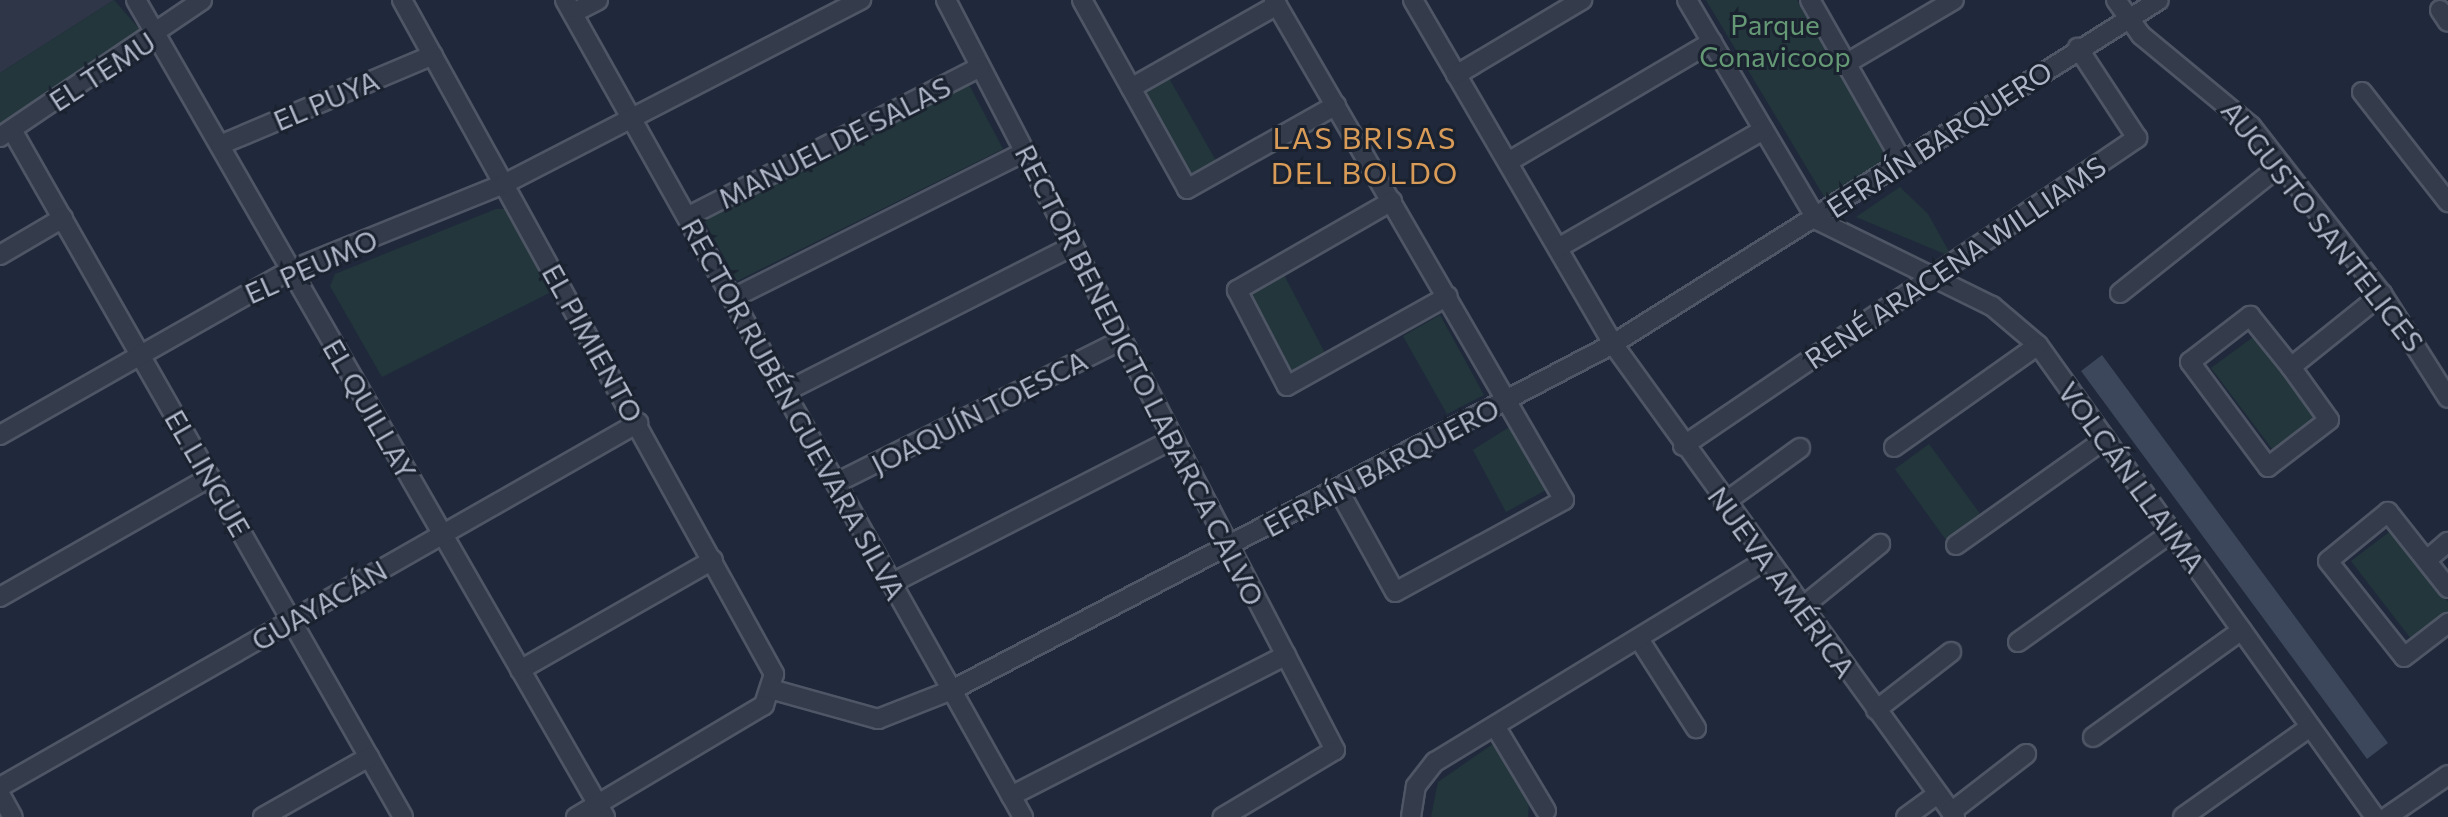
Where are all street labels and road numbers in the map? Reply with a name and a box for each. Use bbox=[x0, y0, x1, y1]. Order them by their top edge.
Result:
street label: EL TEMU bbox=[43, 24, 161, 118]
street label: EFRAÍN BARQUERO bbox=[1820, 54, 2058, 224]
street label: EL PUYA bbox=[268, 63, 384, 137]
street label: MANUEL DE SALAS bbox=[712, 69, 956, 215]
street label: AUGUSTO SANTELICES bbox=[2215, 94, 2431, 358]
street label: RECTOR BENEDICTO LABARCA CALVO bbox=[1009, 139, 1271, 611]
street label: RENÉ ARACENA WILLIAMS bbox=[1798, 149, 2112, 375]
street label: RECTOR RUBÉN GUEVARA SILVA bbox=[675, 213, 913, 605]
street label: EL PEUMO bbox=[240, 222, 382, 310]
street label: EL PIMIENTO bbox=[536, 258, 650, 428]
street label: EL QUILLAY bbox=[316, 333, 424, 485]
street label: JOAQUÍN TOESCA bbox=[865, 343, 1093, 481]
street label: VOLCÁN LLAIMA bbox=[2052, 375, 2212, 579]
street label: EFRAÍN BARQUERO bbox=[1258, 391, 1504, 543]
street label: EL LINGUE bbox=[158, 404, 258, 542]
street label: NUEVA AMÉRICA bbox=[1701, 480, 1863, 684]
street label: GUAYACÁN bbox=[245, 553, 393, 657]

